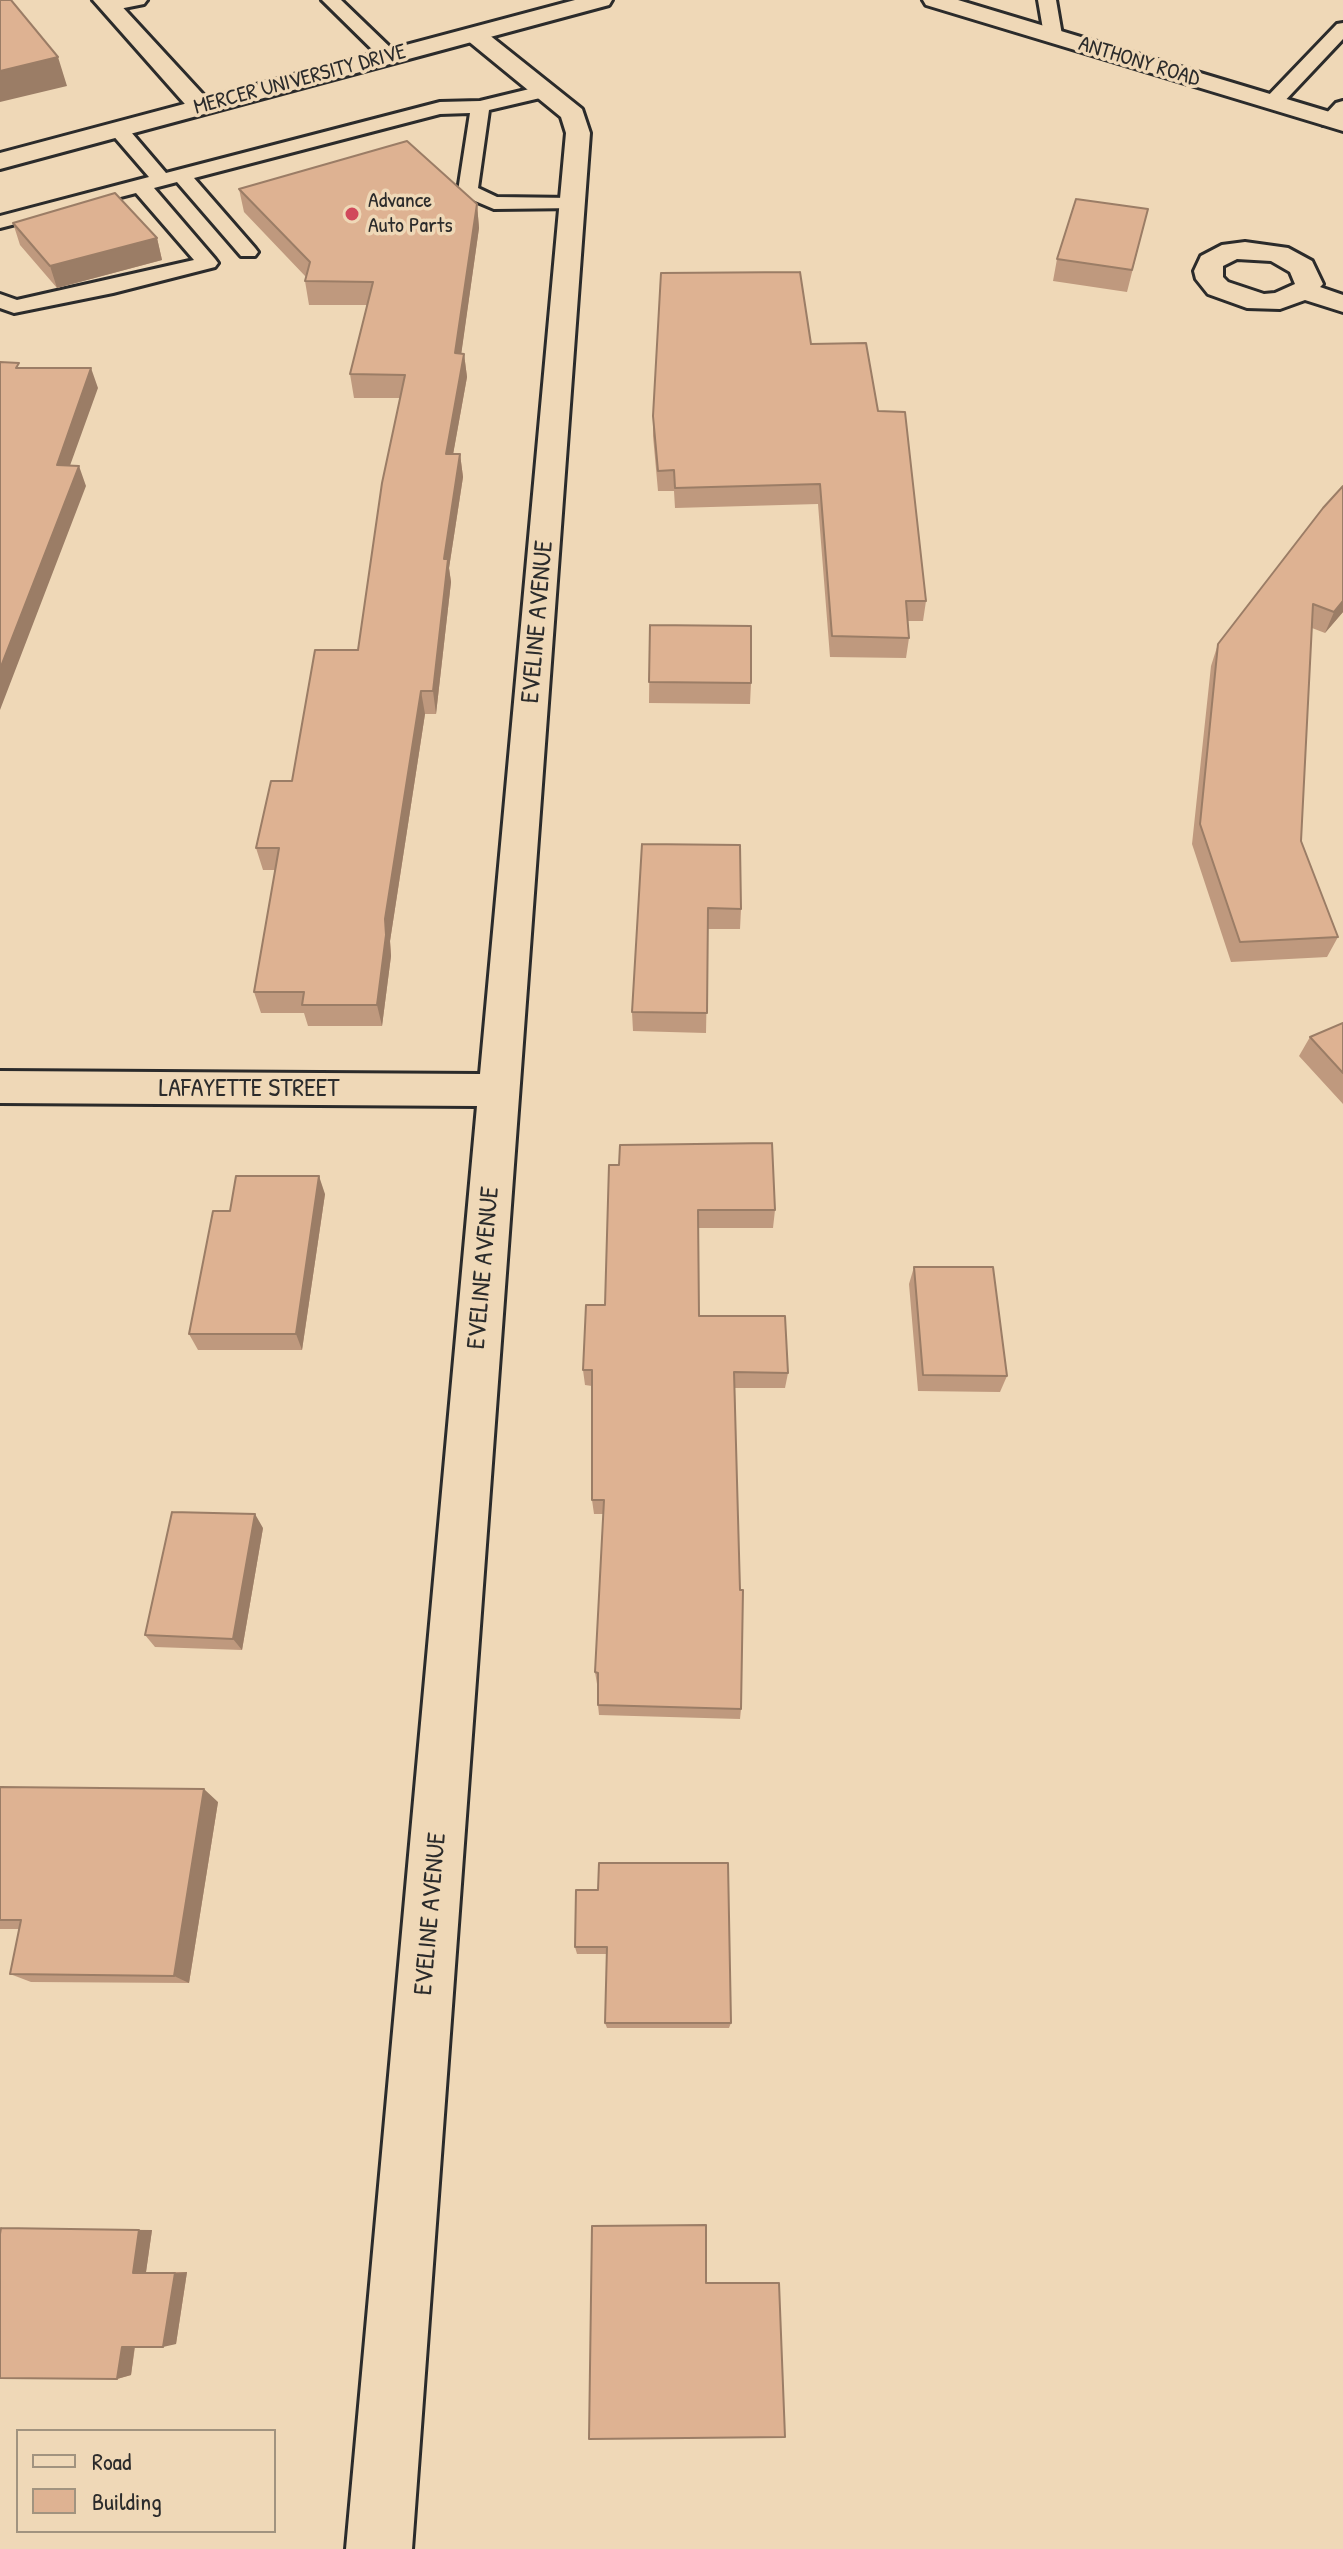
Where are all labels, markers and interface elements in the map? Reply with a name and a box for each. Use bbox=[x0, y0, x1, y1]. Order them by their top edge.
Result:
street label: ANTHONY ROAD bbox=[1075, 31, 1203, 93]
street label: MERCER UNIVERSITY DRIVE bbox=[191, 39, 409, 121]
place label: Advance Auto Parts bbox=[368, 188, 453, 240]
marker: Advance Auto Parts bbox=[343, 205, 361, 223]
street label: EVELINE AVENUE bbox=[515, 539, 561, 705]
street label: LAFAYETTE STREET bbox=[159, 1073, 339, 1105]
street label: EVELINE AVENUE bbox=[461, 1185, 507, 1351]
street label: EVELINE AVENUE bbox=[408, 1831, 454, 1997]
legend bbox=[16, 2429, 276, 2533]
text: Road bbox=[92, 2445, 131, 2477]
text: Building bbox=[92, 2485, 162, 2517]

